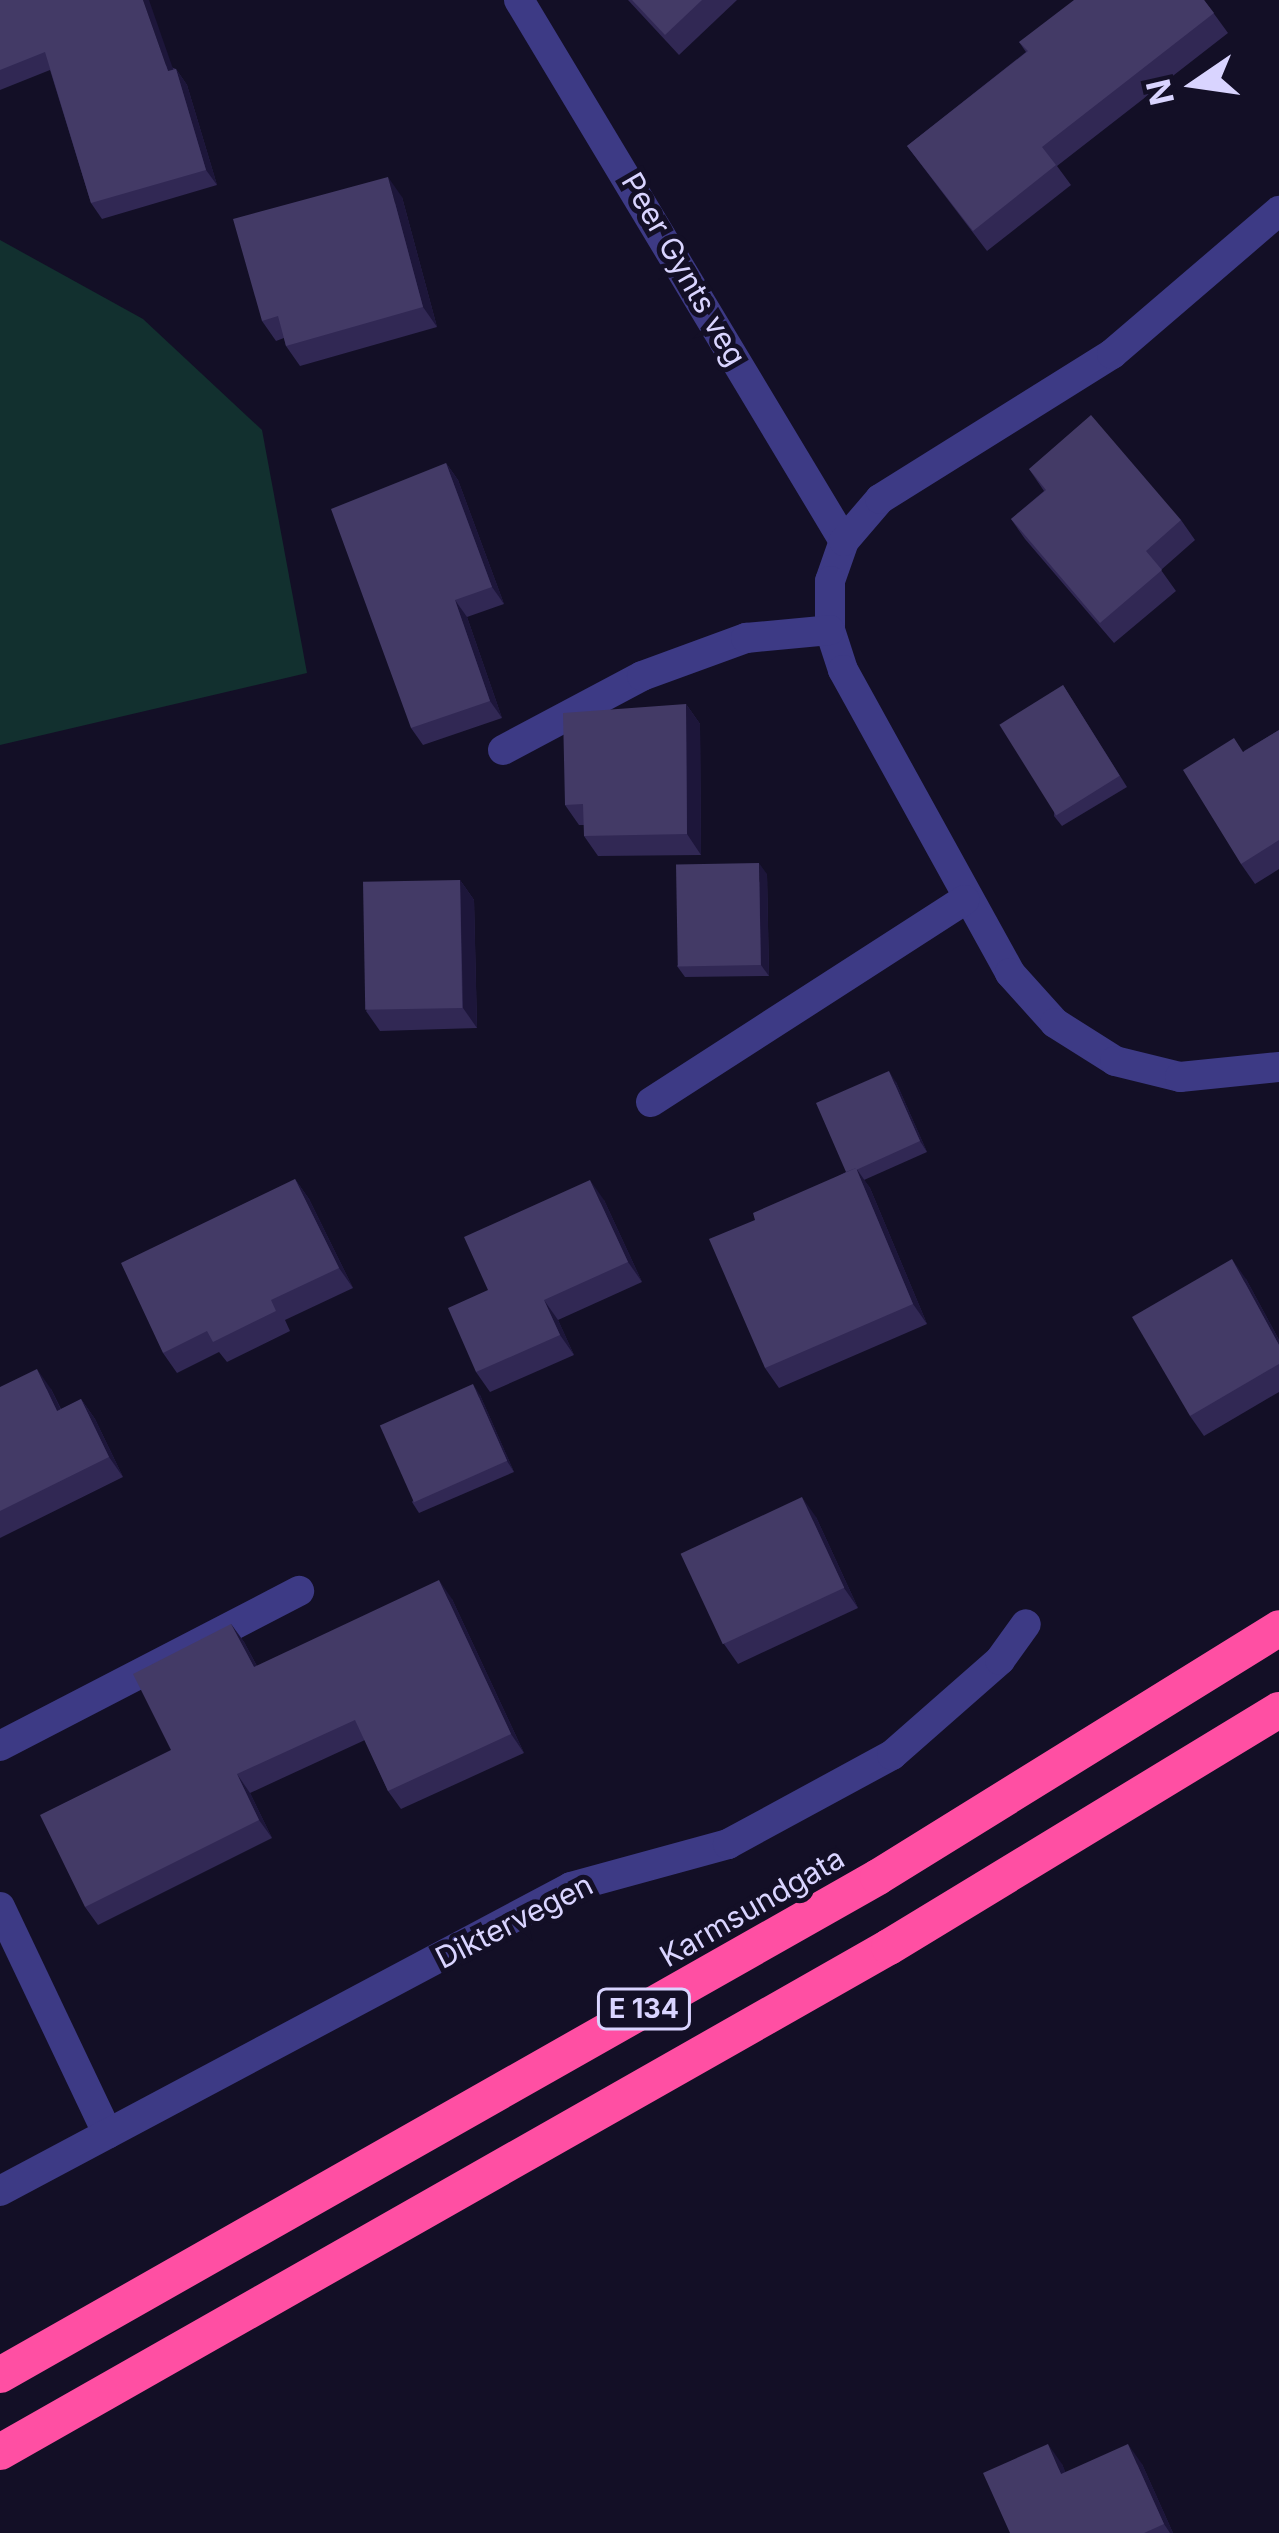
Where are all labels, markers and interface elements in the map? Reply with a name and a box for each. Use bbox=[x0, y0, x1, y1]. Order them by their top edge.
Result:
north arrow bbox=[1135, 24, 1255, 144]
text: N bbox=[1138, 75, 1182, 109]
street label: Peer Gynts veg bbox=[614, 166, 754, 372]
street label: Karmsundgata bbox=[653, 1840, 851, 1974]
street label: Diktervegen bbox=[429, 1866, 599, 1976]
road number: E 134 bbox=[596, 1988, 692, 2030]

